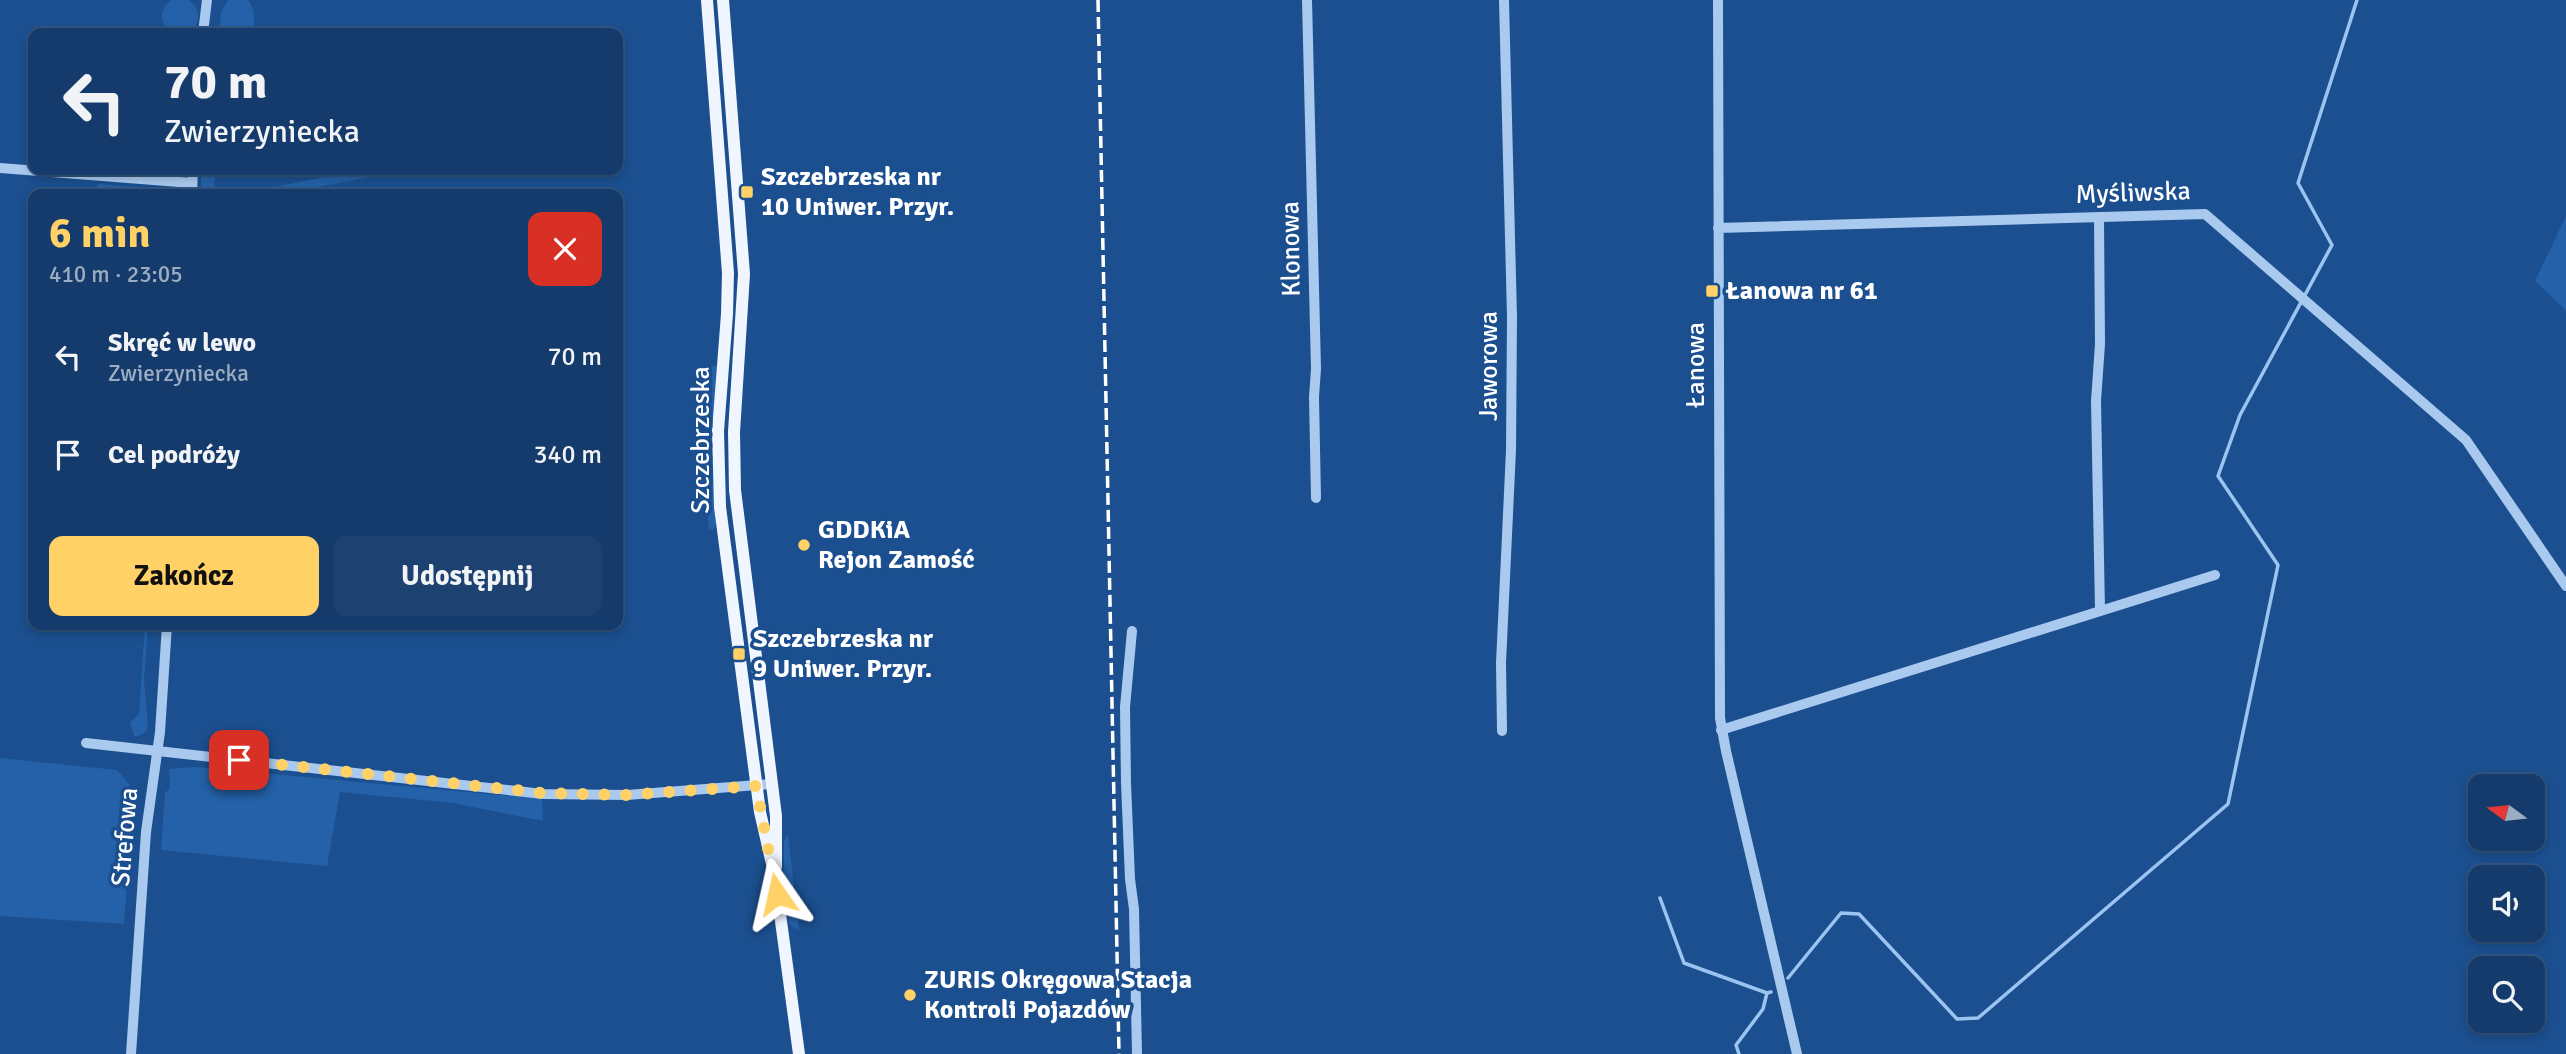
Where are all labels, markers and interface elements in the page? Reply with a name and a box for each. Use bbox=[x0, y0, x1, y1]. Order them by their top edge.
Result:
text: 70 m bbox=[164, 52, 267, 112]
icon: left bbox=[49, 56, 140, 147]
text: Zwierzyniecka bbox=[164, 112, 360, 151]
place label: Szczebrzeska nr 10 Uniwer. Przyr. bbox=[761, 161, 954, 223]
street label: Myśliwska bbox=[2075, 175, 2191, 211]
marker: Szczebrzeska nr 10 Uniwer. Przyr. bbox=[739, 184, 755, 200]
street label: Klonowa bbox=[1274, 201, 1308, 297]
text: 6 min bbox=[49, 208, 150, 259]
button: close bbox=[528, 212, 602, 286]
text: 410 m · 23:05 bbox=[49, 260, 183, 289]
place label: Łanowa nr 61 bbox=[1725, 275, 1878, 307]
marker: Łanowa nr 61 bbox=[1704, 283, 1720, 299]
street label: Jaworowa bbox=[1473, 311, 1505, 421]
street label: Łanowa bbox=[1680, 322, 1712, 408]
text: Skręć w lewo bbox=[108, 327, 256, 359]
icon: left bbox=[49, 338, 87, 376]
text: 70 m bbox=[547, 341, 602, 373]
text: Zwierzyniecka bbox=[108, 359, 249, 388]
street label: Szczebrzeska bbox=[685, 366, 717, 514]
icon: arrive bbox=[49, 436, 87, 474]
text: Cel podróży bbox=[108, 439, 240, 471]
text: 340 m bbox=[533, 439, 602, 471]
place label: GDDKiA Rejon Zamość bbox=[818, 514, 975, 576]
button: Zakończ bbox=[49, 536, 319, 616]
button: Udostępnij bbox=[333, 536, 602, 616]
marker: GDDKiA Rejon Zamość bbox=[796, 537, 812, 553]
place label: Szczebrzeska nr 9 Uniwer. Przyr. bbox=[753, 623, 934, 685]
marker: Szczebrzeska nr 9 Uniwer. Przyr. bbox=[731, 646, 747, 662]
pin bbox=[209, 730, 269, 790]
icon: arrive bbox=[220, 741, 258, 779]
north arrow bbox=[2468, 774, 2544, 850]
map controls bbox=[2468, 774, 2545, 1033]
street label: Strefowa bbox=[105, 786, 145, 888]
position arrow bbox=[740, 857, 814, 931]
button: sound bbox=[2468, 865, 2545, 942]
button: search bbox=[2468, 956, 2545, 1033]
place label: ZURIS Okręgowa Stacja Kontroli Pojazdów bbox=[924, 964, 1192, 1026]
marker: ZURIS Okręgowa Stacja Kontroli Pojazdów bbox=[902, 987, 918, 1003]

